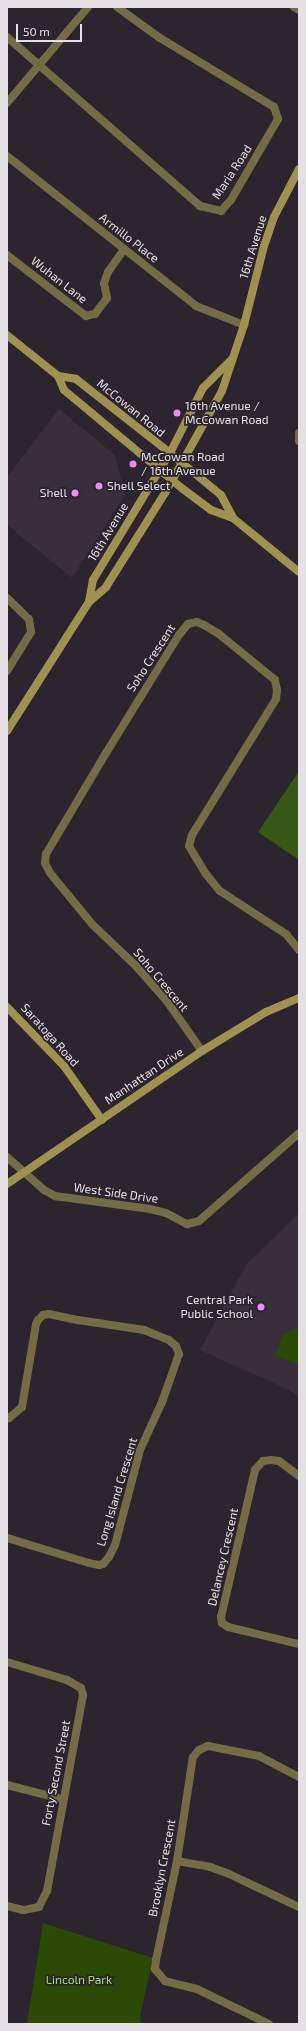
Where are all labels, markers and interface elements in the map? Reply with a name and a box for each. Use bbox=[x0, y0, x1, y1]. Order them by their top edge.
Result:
scale bar bbox=[18, 16, 84, 42]
text: 50 m bbox=[23, 24, 50, 38]
street label: Maria Road bbox=[209, 142, 255, 202]
street label: Armillo Place bbox=[96, 210, 162, 266]
street label: 16th Avenue bbox=[236, 213, 270, 281]
street label: Wuhan Lane bbox=[28, 254, 90, 306]
street label: McCowan Road bbox=[94, 376, 168, 440]
place label: 16th Avenue / McCowan Road bbox=[185, 399, 269, 427]
marker: 16th Avenue / McCowan Road bbox=[172, 408, 182, 418]
place label: McCowan Road / 16th Avenue bbox=[141, 450, 225, 478]
marker: McCowan Road / 16th Avenue bbox=[128, 459, 138, 469]
place label: Shell Select bbox=[107, 479, 171, 493]
marker: Shell Select bbox=[94, 481, 104, 491]
place label: Shell bbox=[40, 486, 67, 500]
marker: Shell bbox=[70, 488, 80, 498]
street label: 16th Avenue bbox=[85, 500, 131, 564]
street label: Soho Crescent bbox=[124, 621, 178, 695]
street label: Soho Crescent bbox=[130, 946, 192, 1014]
street label: Saratoga Road bbox=[18, 1001, 82, 1069]
street label: Manhattan Drive bbox=[102, 1044, 186, 1108]
street label: West Side Drive bbox=[73, 1180, 159, 1206]
place label: Central Park Public School bbox=[180, 1293, 253, 1321]
marker: Central Park Public School bbox=[256, 1302, 266, 1312]
street label: Long Island Crescent bbox=[94, 1436, 140, 1548]
street label: Delancey Crescent bbox=[205, 1506, 241, 1608]
street label: Forty Second Street bbox=[39, 1719, 73, 1827]
street label: Brooklyn Crescent bbox=[145, 1818, 179, 1918]
park label: Lincoln Park bbox=[46, 1973, 112, 1987]

